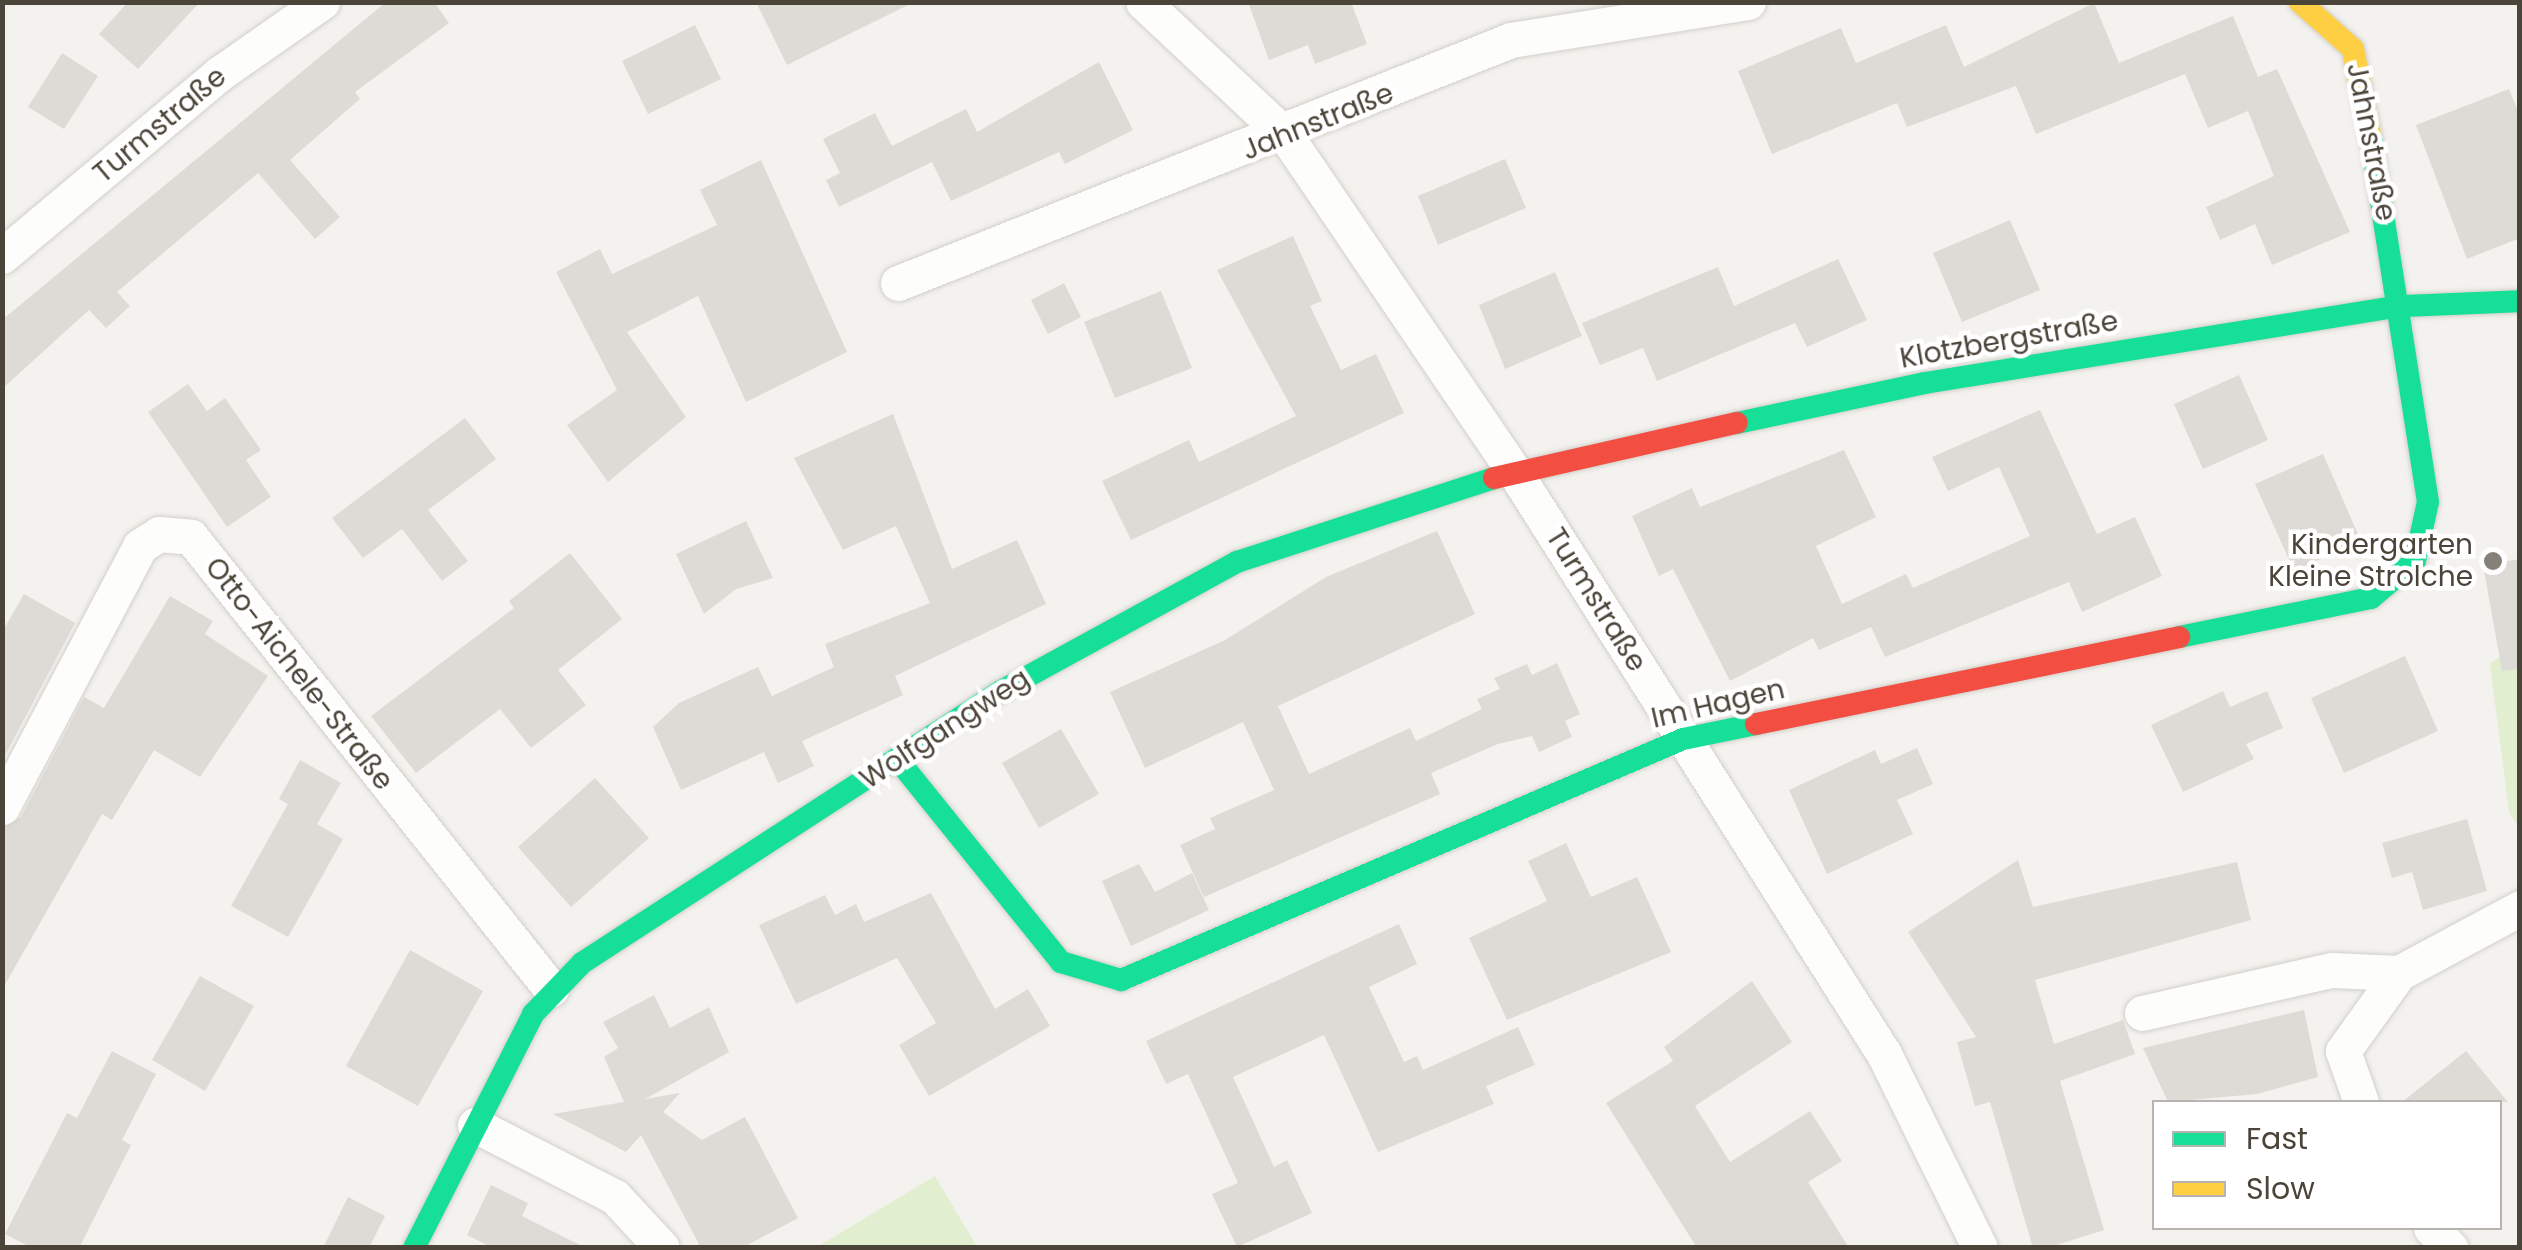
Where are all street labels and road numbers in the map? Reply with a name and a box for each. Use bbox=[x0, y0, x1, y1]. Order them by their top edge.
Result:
street label: Turmstraße bbox=[87, 60, 233, 190]
street label: Jahnstraße bbox=[2339, 60, 2403, 224]
street label: Jahnstraße bbox=[1237, 76, 1399, 168]
street label: Klotzbergstraße bbox=[1897, 304, 2121, 376]
street label: Turmstraße bbox=[1539, 522, 1653, 678]
street label: Otto-Aichele-Straße bbox=[198, 551, 400, 797]
street label: Wolfgangweg bbox=[854, 662, 1036, 796]
street label: Im Hagen bbox=[1648, 672, 1788, 736]

